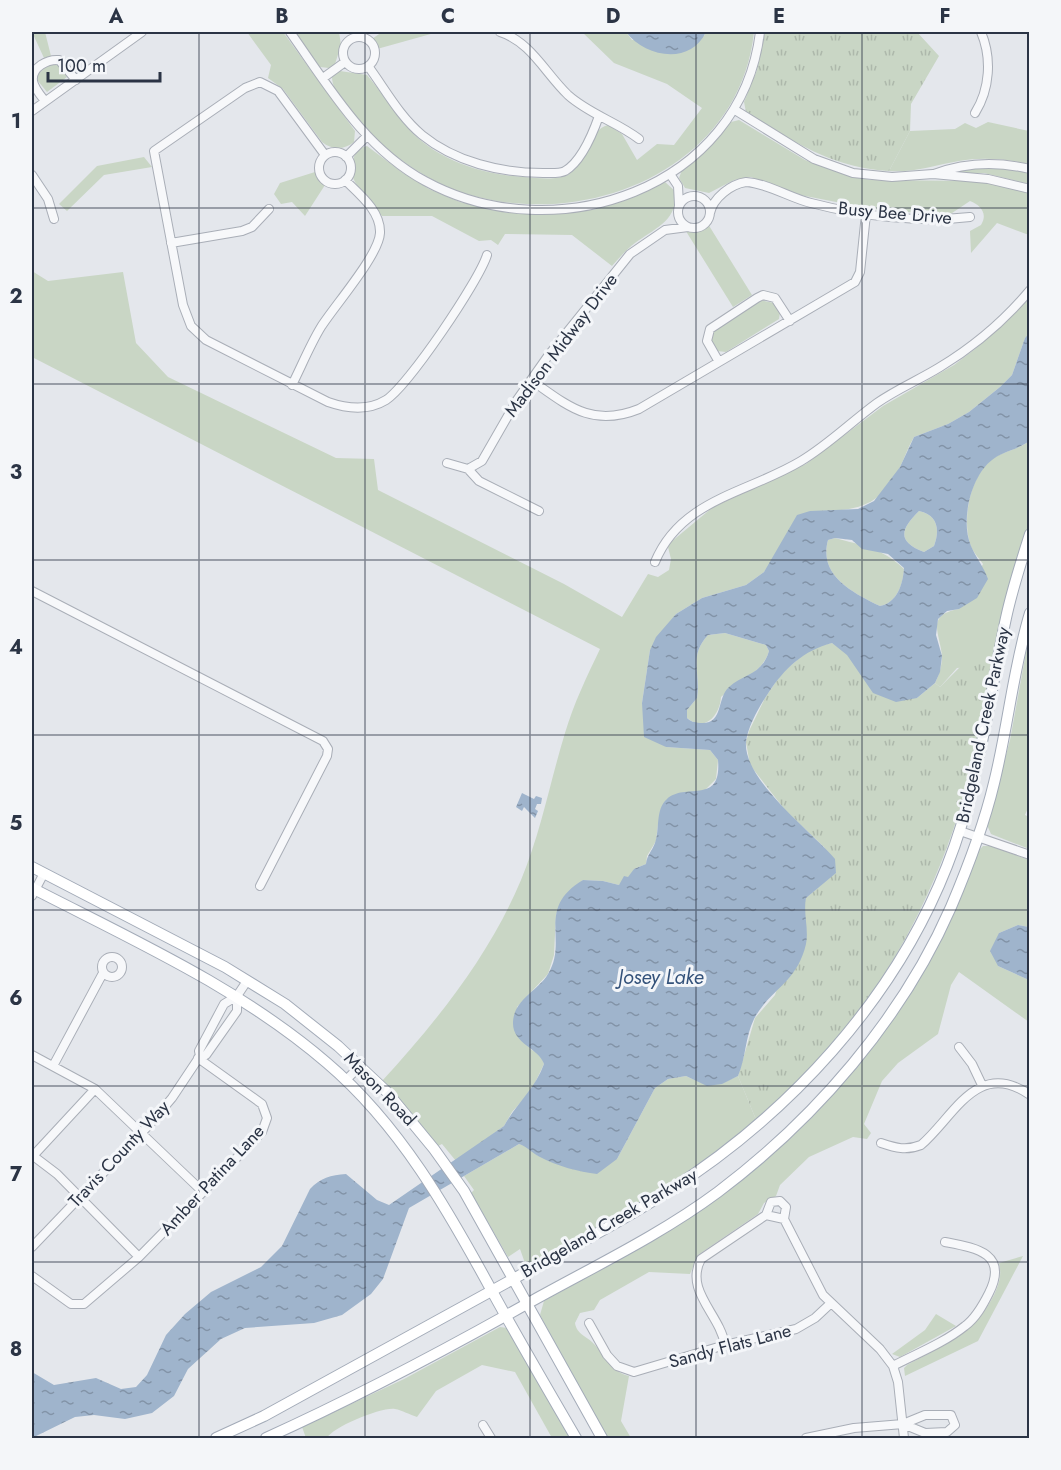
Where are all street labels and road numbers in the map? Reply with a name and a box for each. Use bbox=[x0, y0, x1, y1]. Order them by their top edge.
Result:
street label: Busy Bee Drive bbox=[837, 195, 953, 231]
street label: Madison Midway Drive bbox=[498, 268, 624, 422]
street label: Bridgeland Creek Parkway bbox=[950, 625, 1016, 825]
street label: Mason Road bbox=[338, 1046, 422, 1132]
street label: Travis County Way bbox=[62, 1095, 176, 1213]
street label: Amber Patina Lane bbox=[154, 1119, 270, 1241]
street label: Bridgeland Creek Parkway bbox=[516, 1162, 702, 1284]
street label: Sandy Flats Lane bbox=[666, 1317, 794, 1375]

